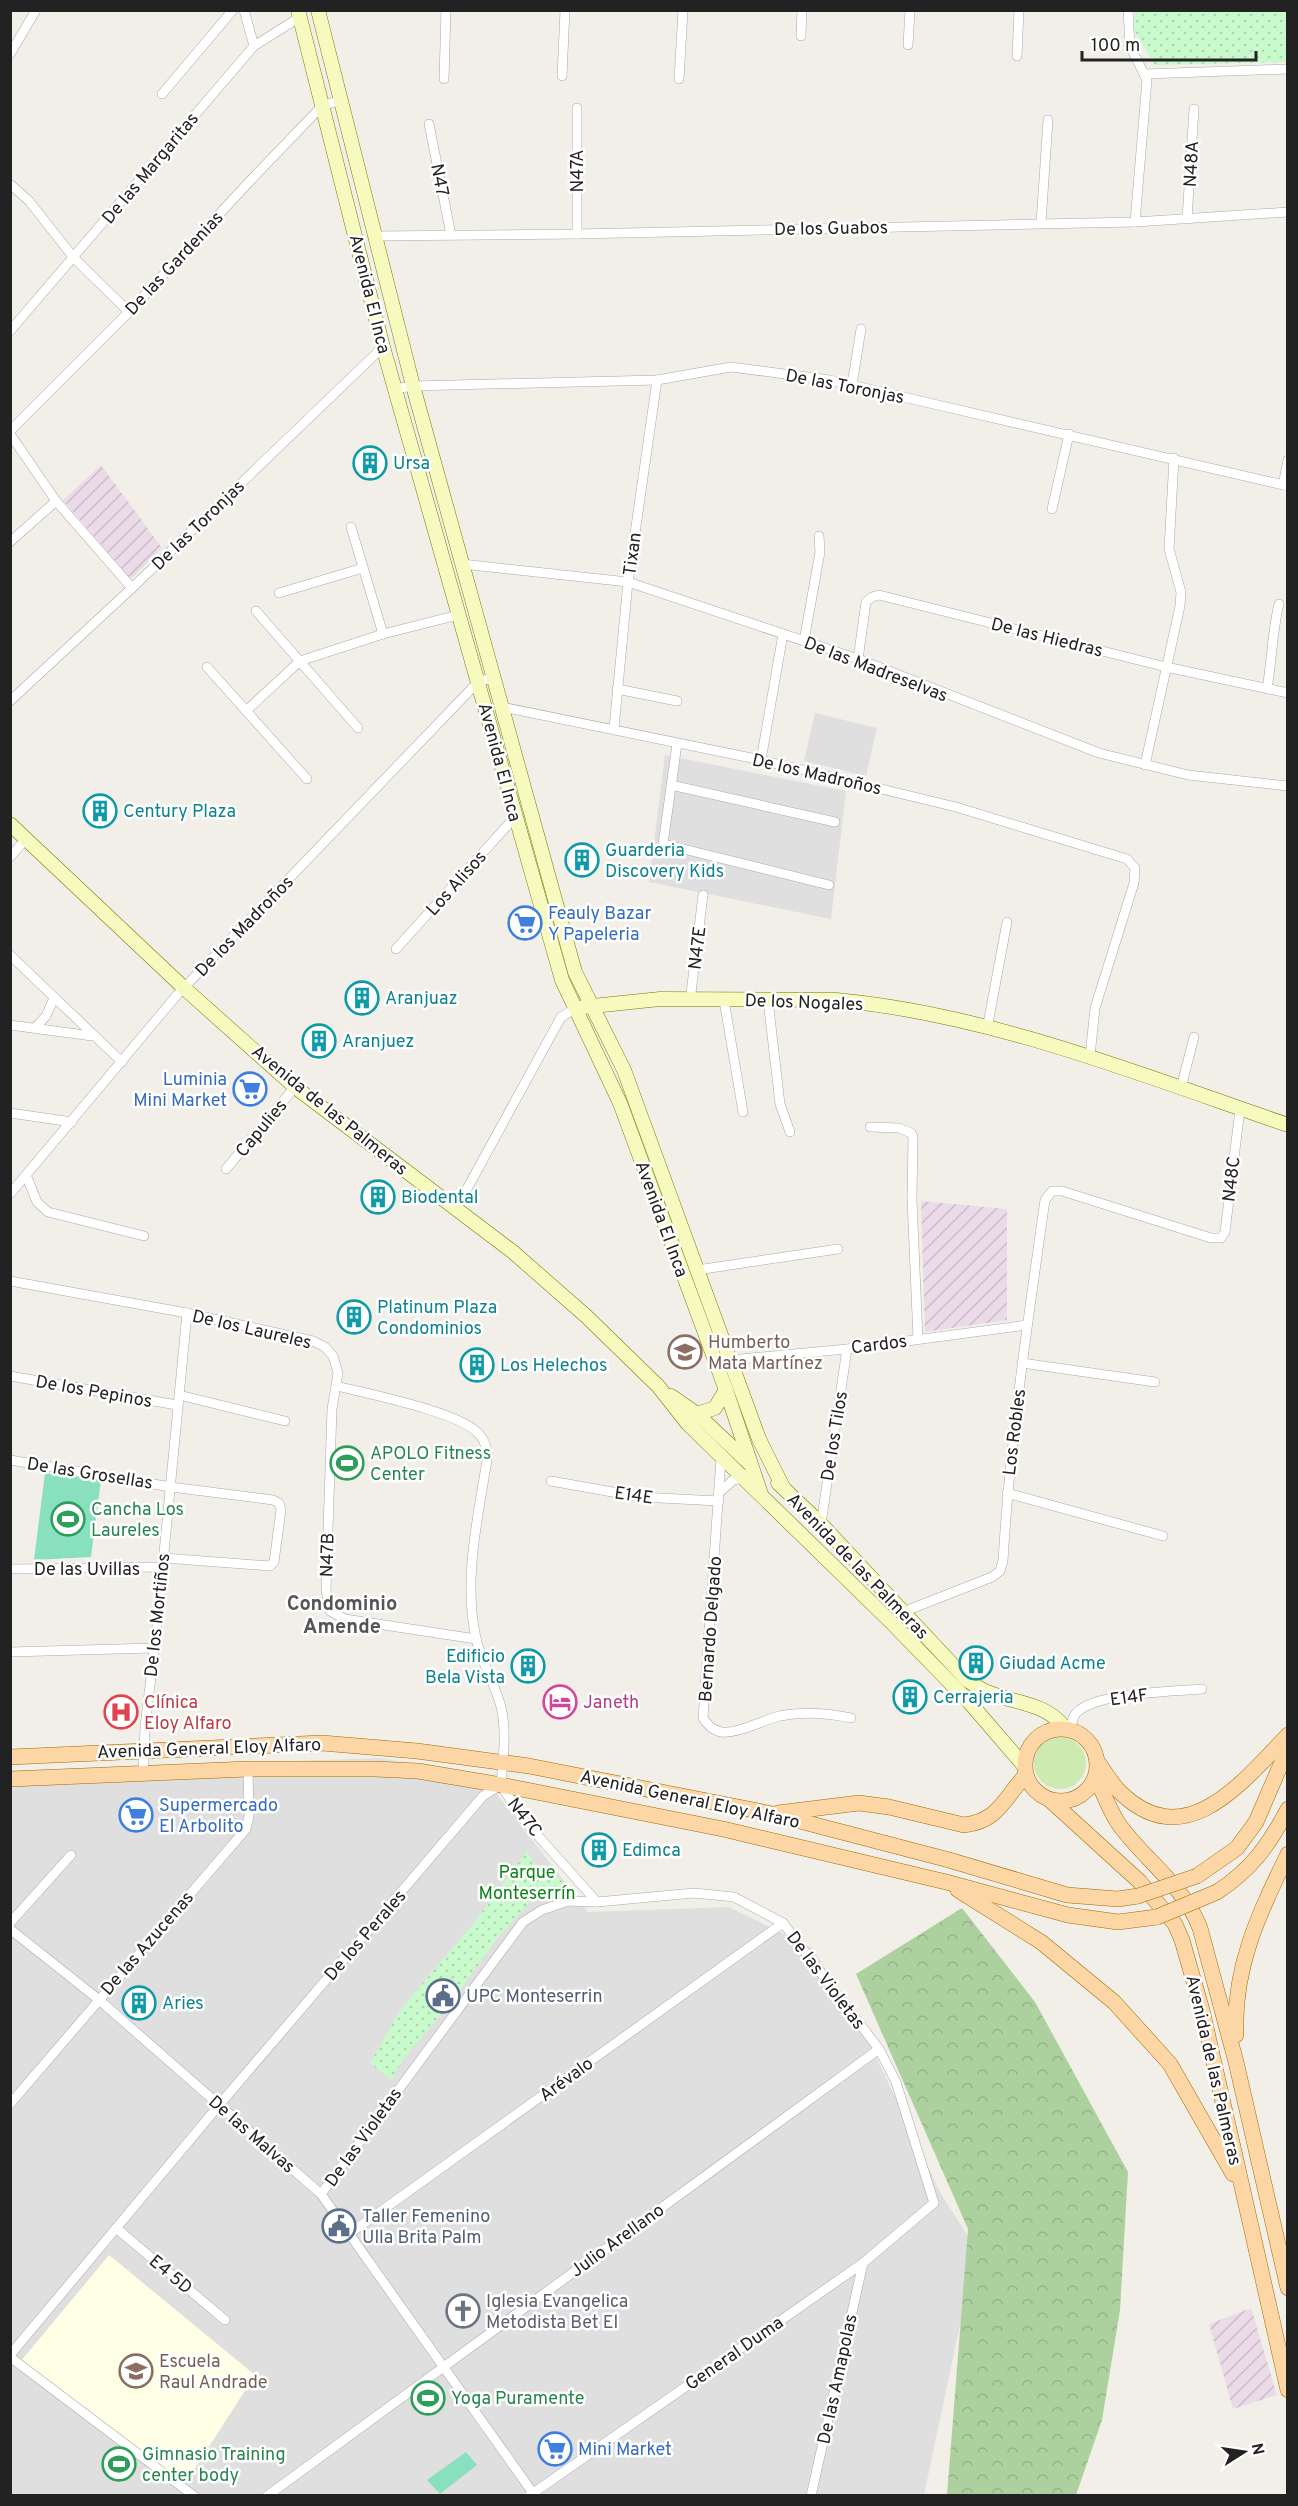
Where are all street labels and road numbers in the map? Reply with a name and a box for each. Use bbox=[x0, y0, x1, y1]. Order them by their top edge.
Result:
street label: De las Margaritas bbox=[98, 108, 205, 230]
street label: N48A bbox=[1180, 140, 1205, 188]
street label: N47A bbox=[567, 150, 590, 192]
street label: N47 bbox=[424, 162, 453, 199]
street label: De las Gardenias bbox=[121, 207, 229, 321]
street label: De los Guabos bbox=[774, 217, 888, 242]
street label: Avenida El Inca bbox=[343, 232, 395, 356]
street label: De las Toronjas bbox=[783, 365, 906, 410]
street label: De las Toronjas bbox=[148, 476, 250, 576]
street label: Tixan bbox=[619, 531, 648, 577]
street label: De las Hiedras bbox=[988, 613, 1105, 663]
street label: De las Madreselvas bbox=[800, 632, 951, 708]
street label: Avenida El Inca bbox=[472, 700, 525, 824]
street label: De los Madroños bbox=[750, 749, 884, 802]
street label: Los Alisos bbox=[422, 847, 492, 921]
street label: De los Madroños bbox=[191, 871, 299, 983]
street label: N47E bbox=[684, 925, 713, 971]
street label: De los Nogales bbox=[744, 990, 864, 1017]
street label: Avenida de las Palmeras bbox=[246, 1041, 412, 1181]
street label: Capulies bbox=[231, 1095, 293, 1163]
street label: N48C bbox=[1218, 1155, 1247, 1203]
street label: Avenida El Inca bbox=[629, 1158, 692, 1281]
street label: De los Laureles bbox=[190, 1306, 314, 1355]
street label: Cardos bbox=[850, 1331, 909, 1360]
street label: De los Pepinos bbox=[34, 1371, 154, 1414]
street label: Los Robles bbox=[999, 1388, 1032, 1477]
street label: De los Tilos bbox=[817, 1390, 854, 1483]
street label: De las Grosellas bbox=[25, 1453, 154, 1496]
street label: E14E bbox=[613, 1482, 655, 1511]
street label: Avenida de las Palmeras bbox=[781, 1489, 933, 1645]
street label: N47B bbox=[316, 1532, 341, 1578]
street label: De los Mortiños bbox=[141, 1552, 176, 1678]
street label: Bernardo Delgado bbox=[695, 1555, 728, 1703]
street label: De las Uvillas bbox=[34, 1559, 140, 1582]
street label: E14F bbox=[1109, 1684, 1150, 1713]
street label: Avenida General Eloy Alfaro bbox=[97, 1734, 321, 1765]
street label: Avenida General Eloy Alfaro bbox=[578, 1766, 802, 1835]
street label: N47C bbox=[501, 1794, 546, 1842]
street label: De los Perales bbox=[320, 1886, 412, 1986]
street label: De las Azucenas bbox=[97, 1887, 200, 2001]
street label: De las Violetas bbox=[780, 1927, 869, 2035]
street label: Avenida de las Palmeras bbox=[1179, 1973, 1246, 2168]
street label: Arévalo bbox=[535, 2053, 599, 2108]
street label: De las Violetas bbox=[320, 2084, 408, 2192]
street label: De las Malvas bbox=[203, 2091, 299, 2179]
street label: Julio Arellano bbox=[566, 2199, 669, 2283]
street label: E4 5D bbox=[144, 2250, 196, 2300]
street label: General Duma bbox=[681, 2312, 789, 2397]
street label: De las Amapolas bbox=[813, 2312, 863, 2447]

